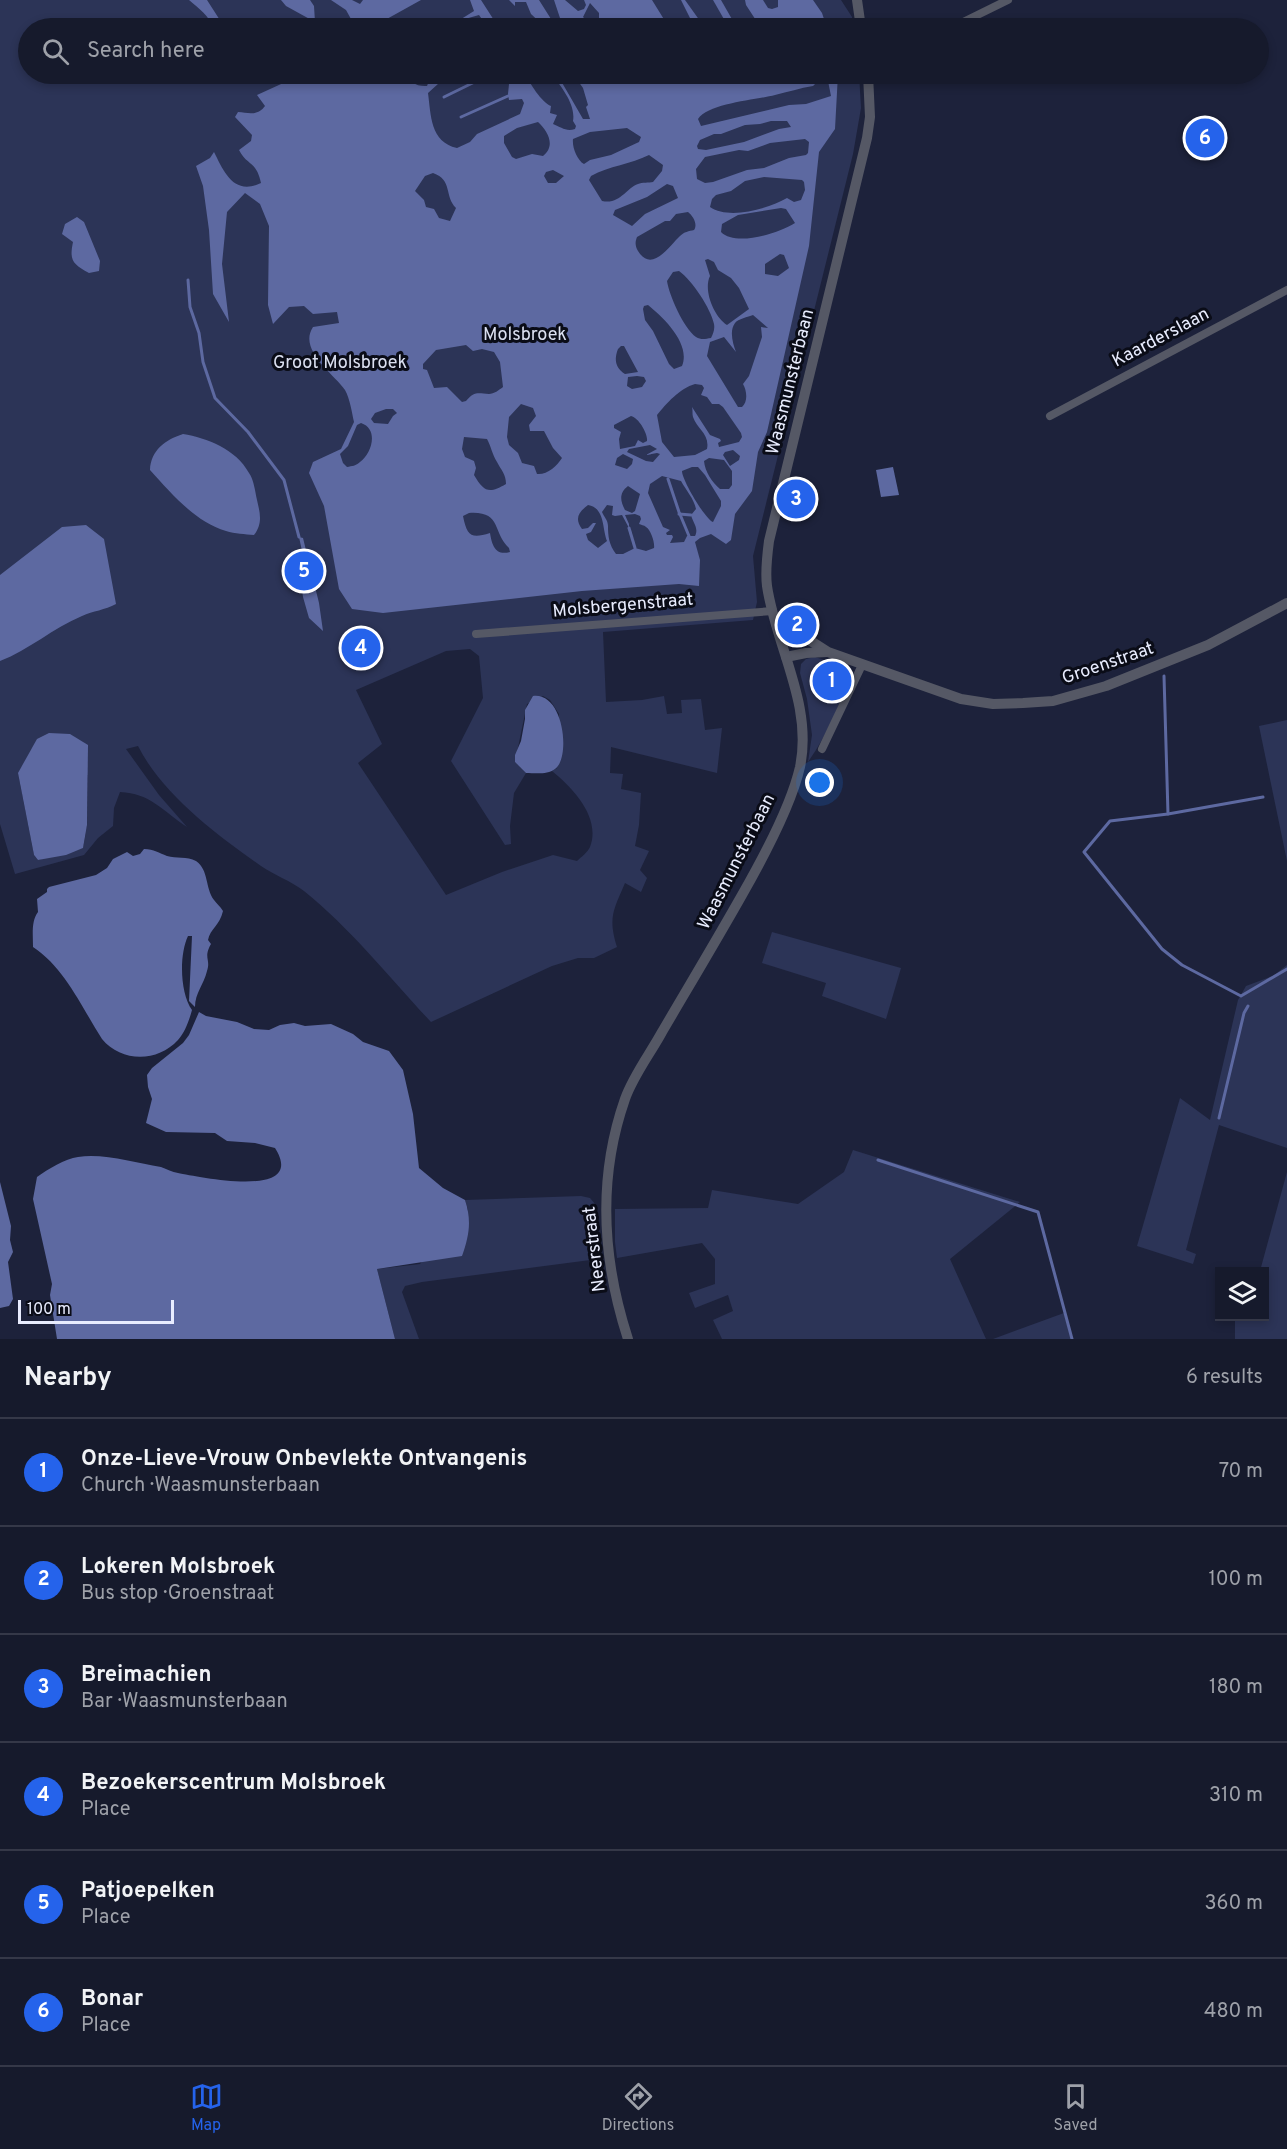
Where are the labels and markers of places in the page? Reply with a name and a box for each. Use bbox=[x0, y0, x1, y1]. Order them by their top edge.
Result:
pin: 6 bbox=[1186, 116, 1224, 160]
pin: 3 bbox=[776, 476, 816, 522]
pin: 5 bbox=[284, 548, 324, 594]
pin: 2 bbox=[778, 602, 816, 648]
pin: 4 bbox=[342, 626, 380, 670]
pin: 1 bbox=[812, 658, 852, 704]

